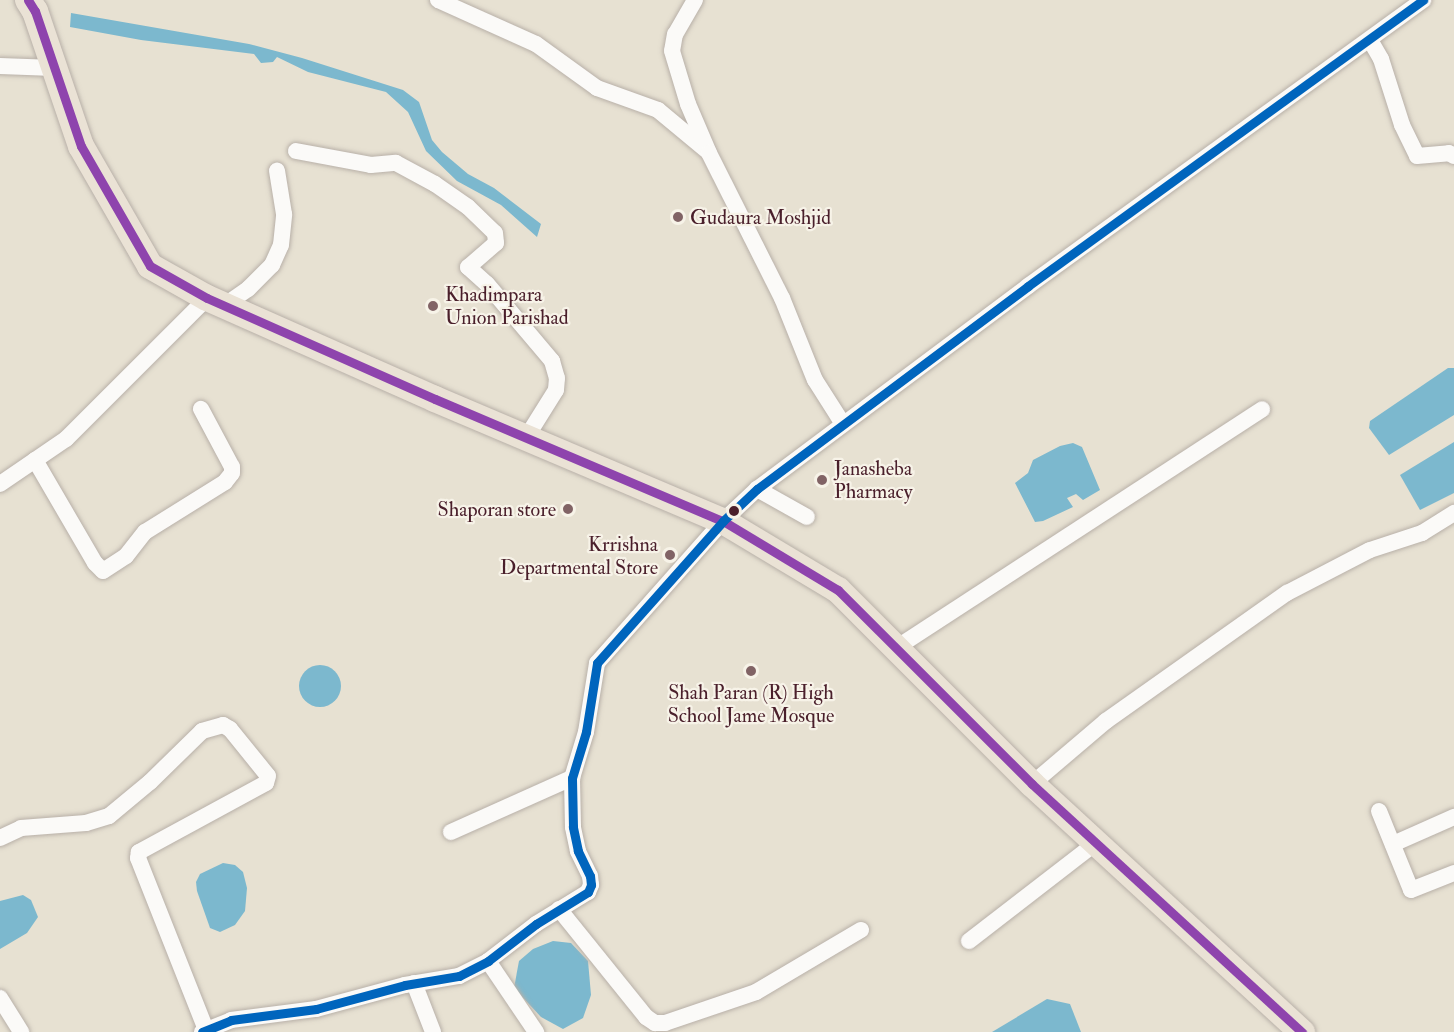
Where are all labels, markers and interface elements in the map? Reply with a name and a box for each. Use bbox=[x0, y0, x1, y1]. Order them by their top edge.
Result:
place label: Gudaura Moshjid bbox=[690, 205, 831, 229]
marker: Gudaura Moshjid bbox=[671, 210, 685, 224]
place label: Khadimpara Union Parishad bbox=[445, 282, 569, 329]
marker: Khadimpara Union Parishad bbox=[426, 299, 440, 313]
place label: Janasheba Pharmacy bbox=[834, 456, 912, 503]
marker: Janasheba Pharmacy bbox=[815, 473, 829, 487]
place label: Shaporan store bbox=[438, 497, 556, 521]
marker: Shaporan store bbox=[561, 502, 575, 516]
unlabelled marker bbox=[728, 505, 740, 517]
place label: Krrishna Departmental Store bbox=[500, 532, 658, 579]
marker: Krrishna Departmental Store bbox=[663, 548, 677, 562]
marker: Shah Paran (R) High School Jame Mosque bbox=[744, 664, 758, 678]
place label: Shah Paran (R) High School Jame Mosque bbox=[668, 680, 834, 727]

